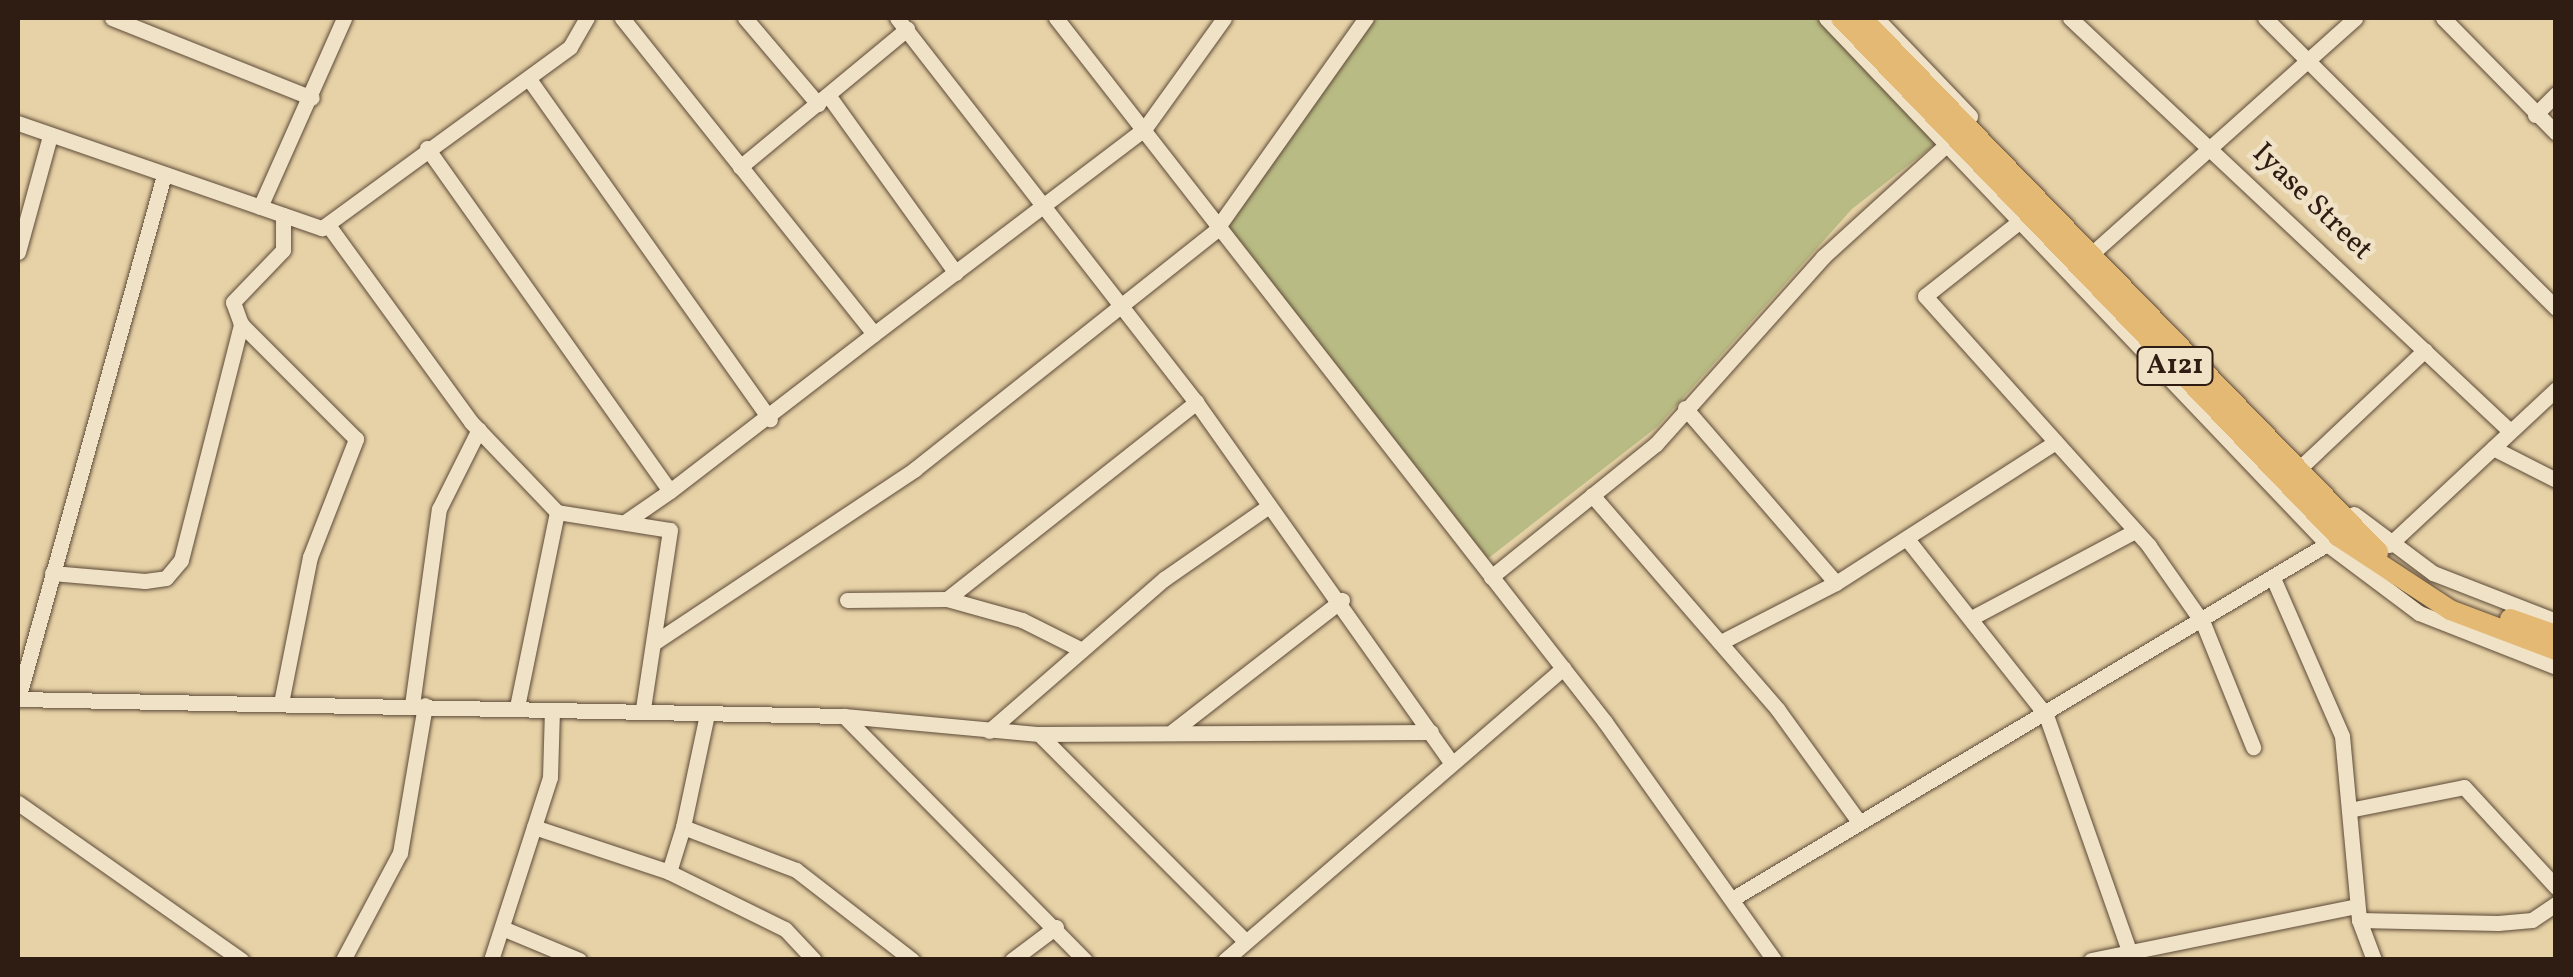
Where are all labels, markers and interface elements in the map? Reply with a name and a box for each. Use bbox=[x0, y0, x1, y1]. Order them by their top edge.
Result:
street label: Iyase Street bbox=[2244, 136, 2380, 268]
road number: A121 bbox=[2135, 343, 2215, 389]

